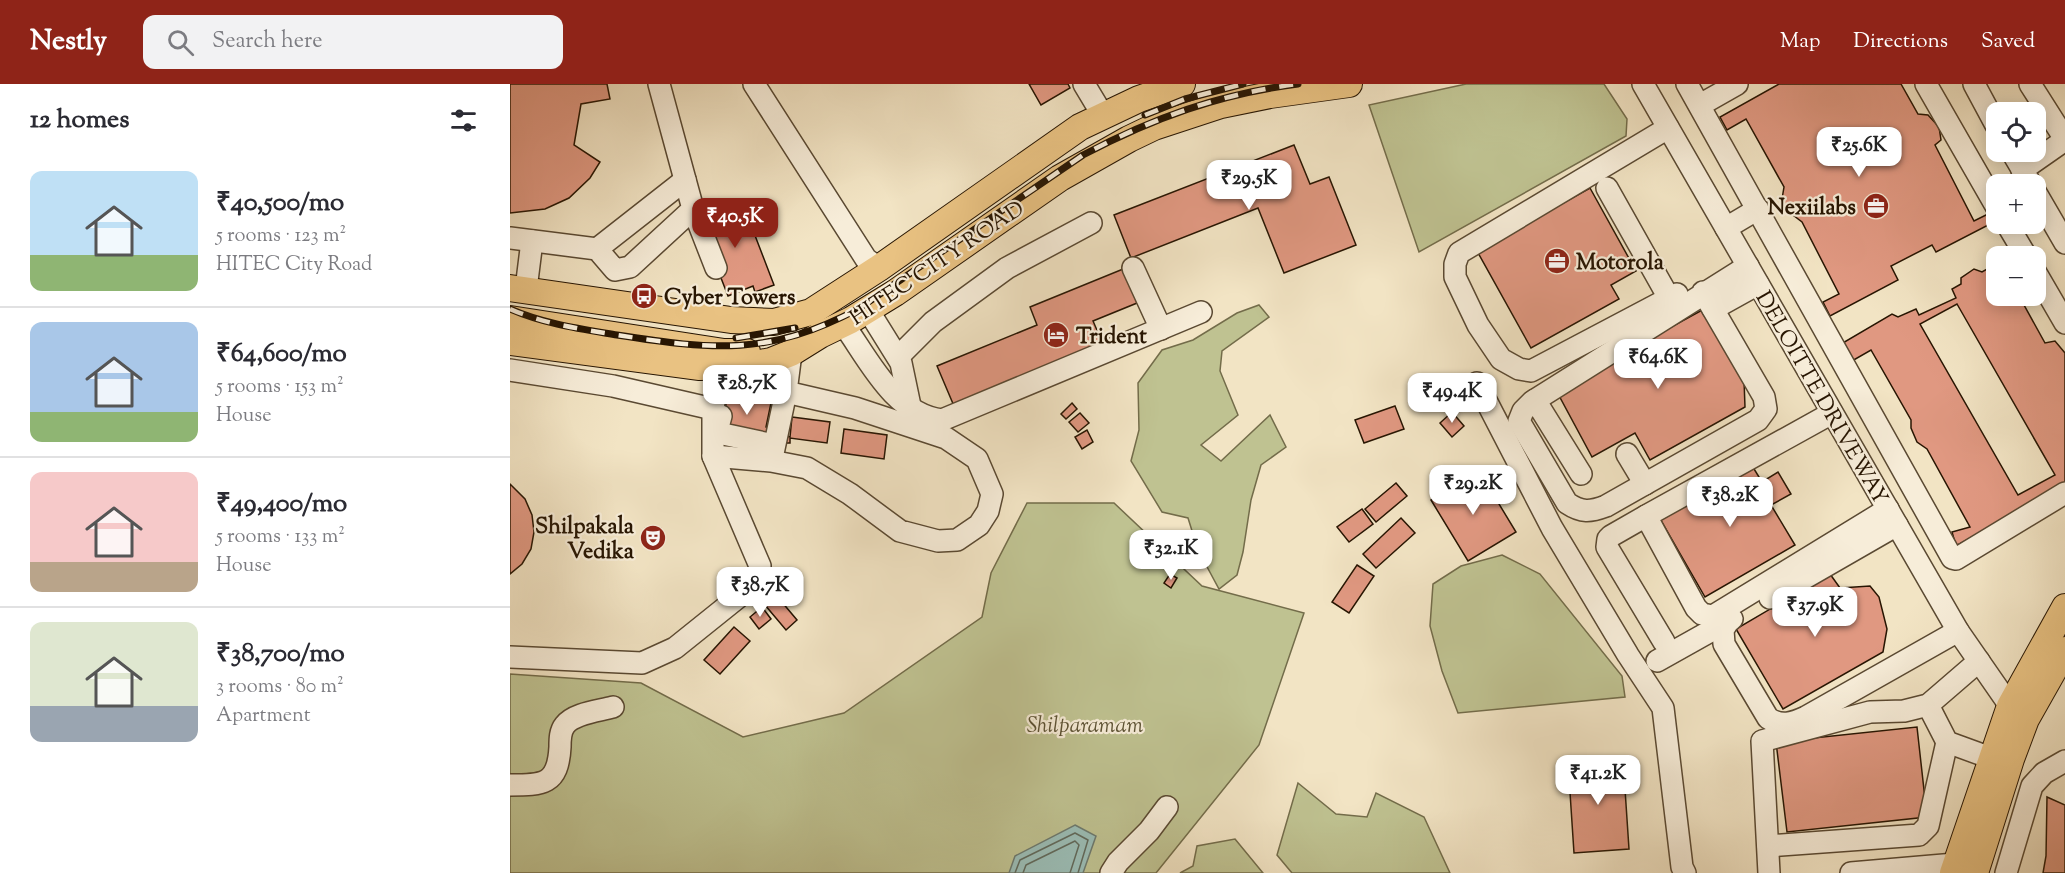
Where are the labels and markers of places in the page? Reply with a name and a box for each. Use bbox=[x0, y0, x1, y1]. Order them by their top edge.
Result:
pin: ₹25.6K bbox=[1810, 127, 1908, 178]
pin: ₹29.5K bbox=[1200, 160, 1298, 211]
office icon: Nexiilabs bbox=[1861, 191, 1891, 221]
place label: Nexiilabs bbox=[1767, 193, 1856, 225]
pin: ₹40.5K bbox=[686, 198, 784, 249]
office icon: Motorola bbox=[1542, 246, 1572, 276]
place label: Motorola bbox=[1576, 248, 1665, 280]
bus stop icon: Cyber Towers bbox=[629, 281, 659, 311]
place label: Cyber Towers bbox=[664, 283, 796, 315]
hotel icon: Trident bbox=[1041, 320, 1071, 350]
place label: Trident bbox=[1076, 322, 1147, 354]
pin: ₹64.6K bbox=[1609, 339, 1707, 390]
pin: ₹28.7K bbox=[698, 365, 796, 416]
pin: ₹49.4K bbox=[1403, 373, 1501, 424]
pin: ₹29.2K bbox=[1424, 465, 1522, 516]
pin: ₹38.2K bbox=[1681, 477, 1779, 528]
place label: Shilpakala Vedika bbox=[535, 512, 635, 569]
theatre icon: Shilpakala Vedika bbox=[638, 523, 668, 553]
pin: ₹32.1K bbox=[1122, 530, 1220, 581]
pin: ₹38.7K bbox=[711, 567, 809, 618]
pin: ₹37.9K bbox=[1766, 587, 1864, 638]
pin: ₹41.2K bbox=[1549, 755, 1647, 806]

